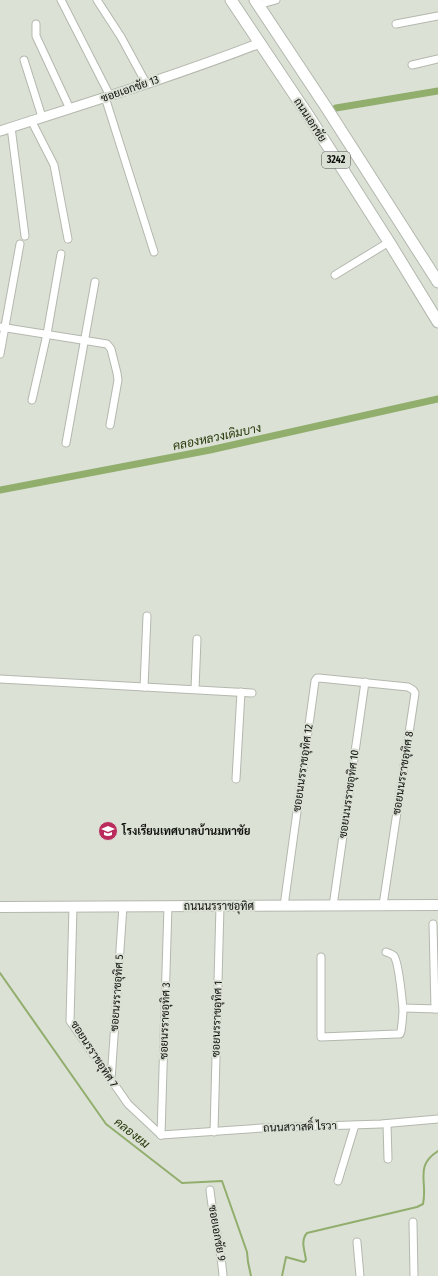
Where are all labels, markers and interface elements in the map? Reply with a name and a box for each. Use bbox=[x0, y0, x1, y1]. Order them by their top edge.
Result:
street label: ซอยเอกชัย 13 bbox=[99, 72, 161, 105]
street label: ถนนเอกชัย bbox=[291, 95, 330, 144]
road number: 3242 bbox=[322, 152, 350, 168]
water label: คลองหลวงเดิมบาง bbox=[171, 421, 263, 453]
street label: ซอยนนรราชอุทิศ 12 bbox=[290, 723, 318, 813]
street label: ซอยนนรราชอุทิศ 8 bbox=[390, 730, 418, 816]
street label: ซอยนนรราชอุทิศ 10 bbox=[336, 749, 364, 839]
school or university icon: โรงเรียนเทศบาลบ้านมหาชัย bbox=[97, 820, 119, 842]
place label: โรงเรียนเทศบาลบ้านมหาชัย bbox=[121, 823, 250, 838]
street label: ถนนนรราชอุทิศ bbox=[184, 900, 254, 915]
street label: ซอยนรราชอุทิศ 5 bbox=[108, 954, 128, 1032]
street label: ซอยนรราชอุทิศ 1 bbox=[209, 981, 227, 1057]
street label: ซอยนรราชอุทิศ 3 bbox=[157, 982, 175, 1060]
street label: ซอยนรราชอุทิศ 7 bbox=[66, 1018, 121, 1091]
street label: ถนนสวาสดิ์ ไรวา bbox=[263, 1114, 337, 1135]
water label: คลองยม bbox=[112, 1115, 153, 1152]
street label: ซอยเอกชัย 9 bbox=[206, 1204, 229, 1262]

